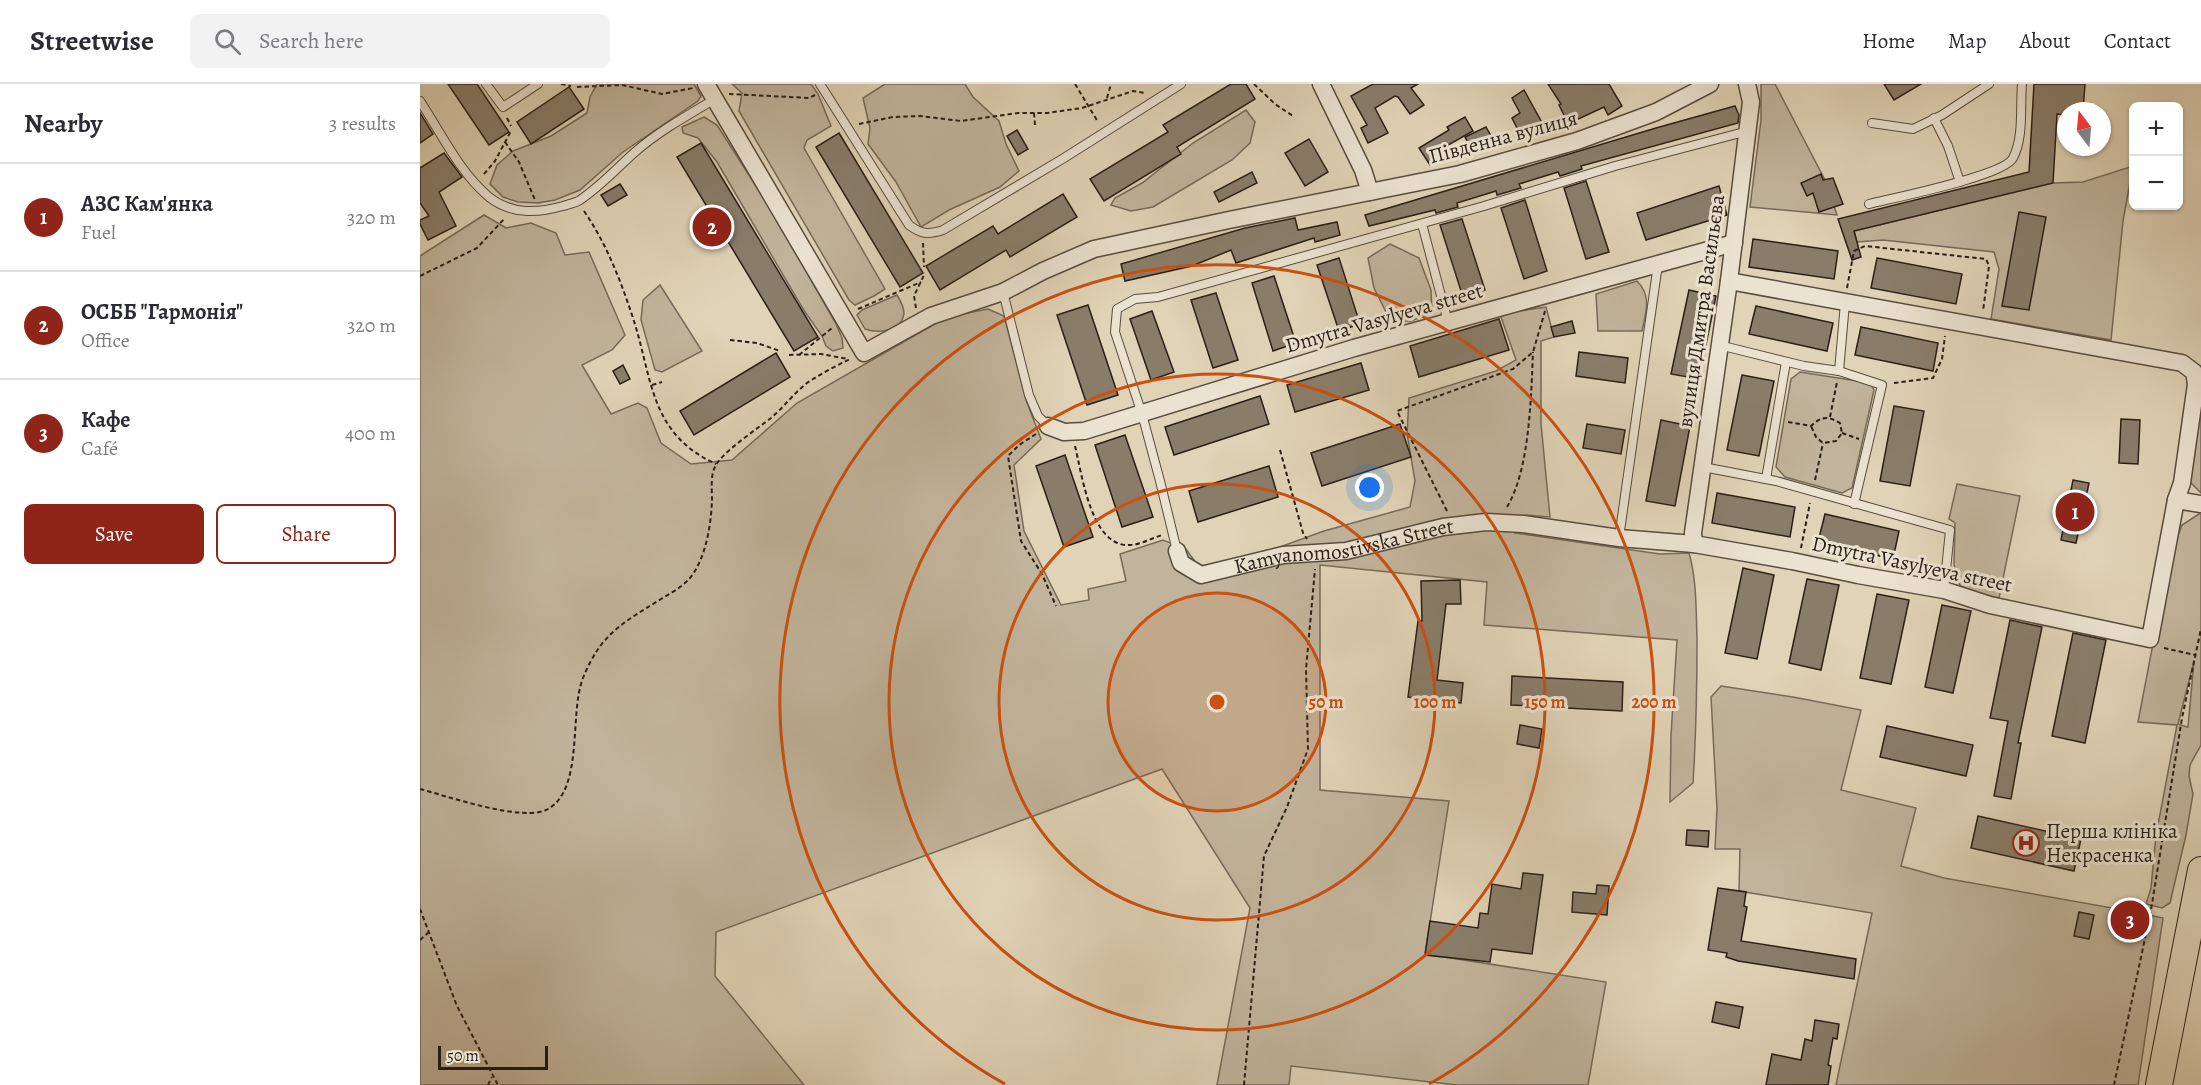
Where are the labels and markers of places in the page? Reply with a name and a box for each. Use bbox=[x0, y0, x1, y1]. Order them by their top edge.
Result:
pin: 2 bbox=[692, 204, 732, 250]
pin: 1 bbox=[2056, 490, 2094, 534]
centre of rings bbox=[1207, 692, 1227, 712]
place label: Перша клініка Некрасенка bbox=[2046, 817, 2178, 869]
hospital icon: Перша клініка Некрасенка bbox=[2011, 828, 2041, 858]
pin: 3 bbox=[2110, 898, 2150, 942]

